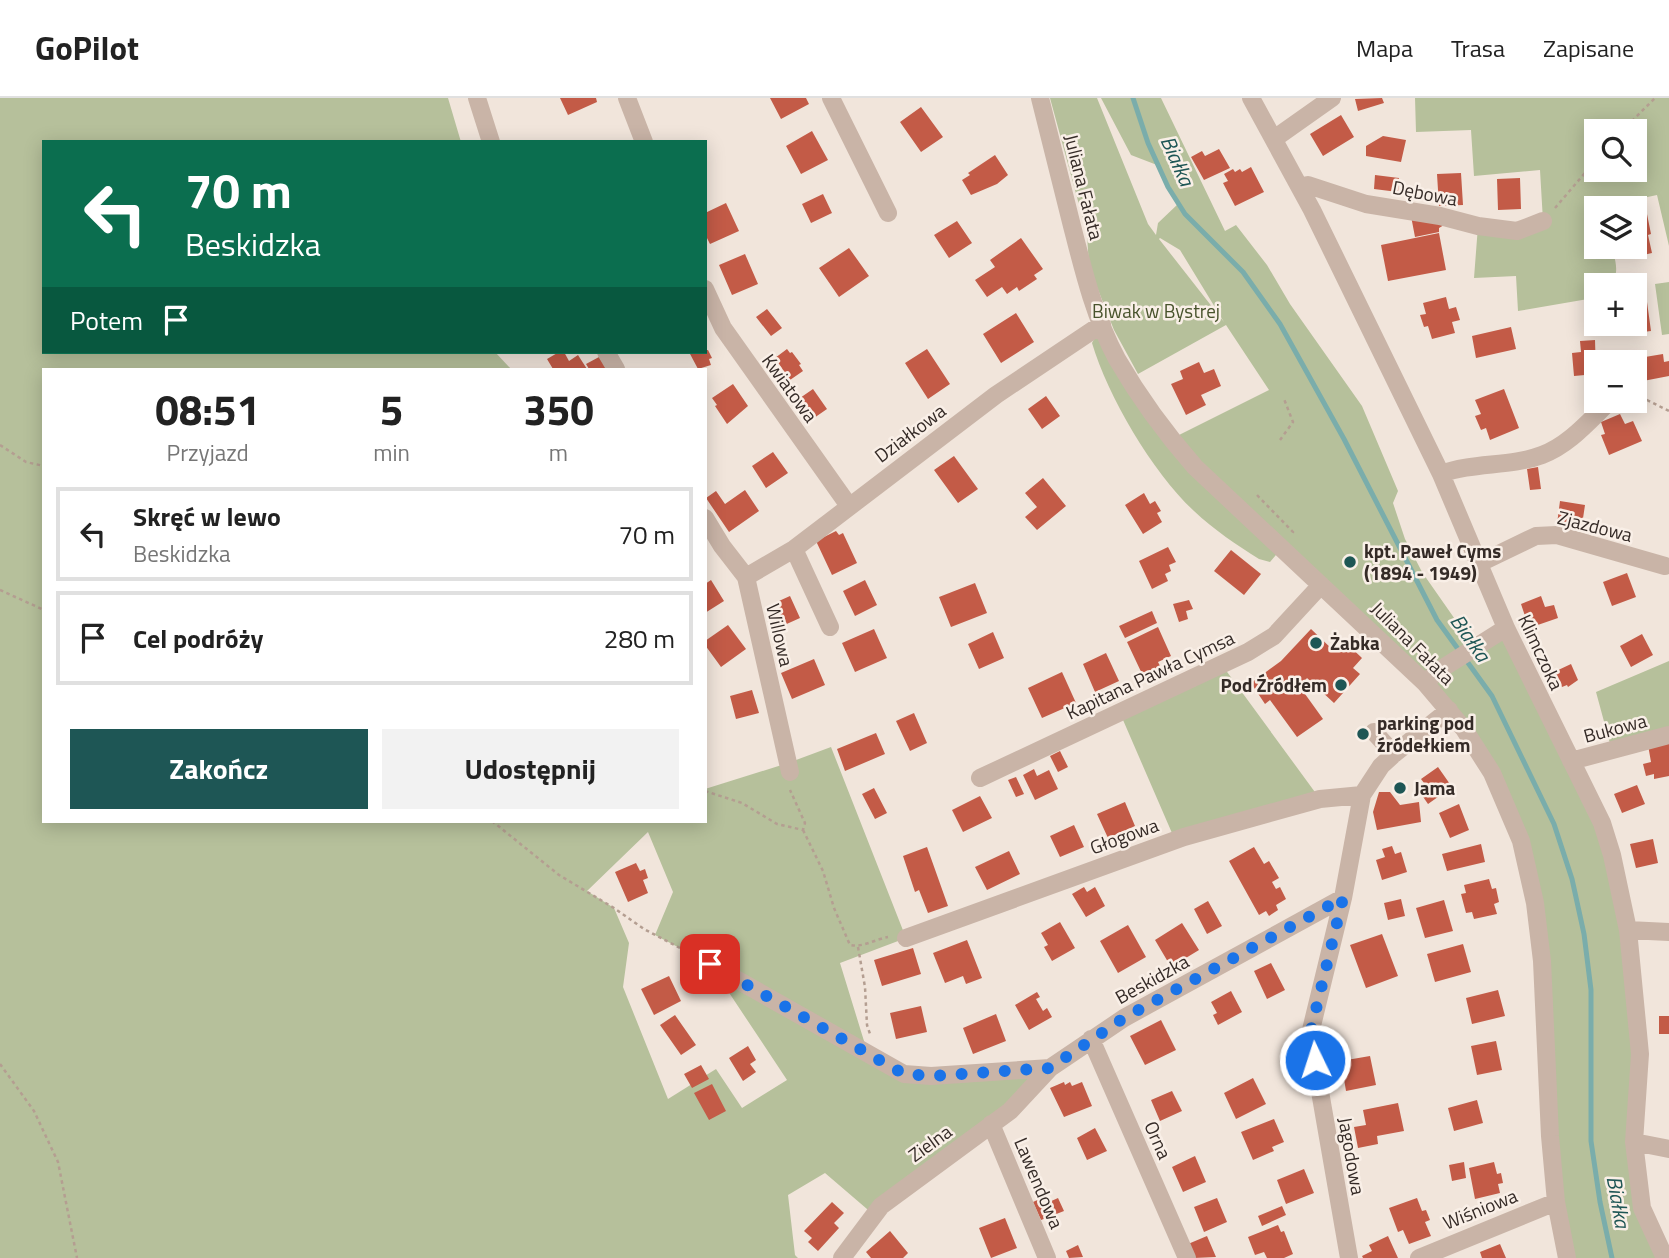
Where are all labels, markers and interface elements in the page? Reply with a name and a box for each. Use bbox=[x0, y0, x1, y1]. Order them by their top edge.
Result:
text: GoPilot bbox=[35, 23, 139, 73]
text: Mapa bbox=[1356, 30, 1413, 66]
text: Trasa bbox=[1451, 30, 1505, 66]
text: Zapisane bbox=[1543, 30, 1634, 66]
map controls bbox=[1584, 119, 1647, 413]
button: search bbox=[1584, 119, 1647, 182]
water label: Białka bbox=[1153, 130, 1204, 192]
street label: Juliana Fałata bbox=[1057, 131, 1112, 243]
text: 70 m bbox=[185, 152, 292, 227]
icon: left bbox=[70, 168, 161, 259]
street label: Dębowa bbox=[1390, 172, 1461, 213]
button: layers bbox=[1584, 196, 1647, 259]
text: Beskidzka bbox=[185, 220, 321, 268]
button: + bbox=[1584, 273, 1647, 336]
park label: Biwak w Bystrej bbox=[1092, 296, 1220, 325]
text: Potem bbox=[70, 301, 143, 340]
icon: arrive bbox=[157, 301, 195, 339]
street label: Kwiatowa bbox=[755, 347, 826, 429]
button: − bbox=[1584, 350, 1647, 413]
text: 08:51 bbox=[155, 377, 260, 441]
text: 5 bbox=[380, 377, 403, 441]
text: 350 bbox=[523, 377, 594, 441]
street label: Działkowa bbox=[868, 396, 952, 469]
text: Przyjazd bbox=[167, 435, 249, 470]
text: min bbox=[373, 435, 410, 470]
text: m bbox=[549, 435, 568, 470]
text: Skręć w lewo bbox=[133, 497, 281, 536]
street label: Zjazdowa bbox=[1555, 502, 1636, 549]
icon: left bbox=[74, 515, 112, 553]
text: 70 m bbox=[618, 515, 675, 554]
text: Beskidzka bbox=[133, 536, 231, 571]
place label: kpt. Paweł Cyms (1894 - 1949) bbox=[1364, 536, 1501, 587]
marker: kpt. Paweł Cyms (1894 - 1949) bbox=[1342, 554, 1358, 570]
street label: Juliana Fałata bbox=[1365, 594, 1462, 691]
street label: Willowa bbox=[759, 601, 802, 670]
water label: Białka bbox=[1443, 607, 1500, 669]
street label: Klimczoka bbox=[1511, 609, 1572, 695]
icon: arrive bbox=[74, 619, 112, 657]
text: Cel podróży bbox=[133, 619, 263, 658]
text: 280 m bbox=[604, 619, 675, 658]
street label: Kapitana Pawła Cymsa bbox=[1061, 623, 1239, 726]
place label: Żabka bbox=[1330, 628, 1380, 657]
marker: Żabka bbox=[1308, 635, 1324, 651]
place label: Pod Źródłem bbox=[1221, 670, 1327, 699]
marker: Pod Źródłem bbox=[1333, 677, 1349, 693]
street label: Bukowa bbox=[1580, 705, 1650, 750]
place label: parking pod źródełkiem bbox=[1377, 708, 1475, 759]
marker: parking pod źródełkiem bbox=[1355, 726, 1371, 742]
button: Zakończ bbox=[70, 729, 368, 809]
button: Udostępnij bbox=[382, 729, 679, 809]
place label: Jama bbox=[1414, 773, 1455, 802]
marker: Jama bbox=[1392, 780, 1408, 796]
street label: Głogowa bbox=[1085, 810, 1163, 861]
pin bbox=[680, 934, 740, 994]
icon: arrive bbox=[691, 945, 729, 983]
street label: Beskidzka bbox=[1109, 946, 1194, 1011]
position arrow bbox=[1278, 1023, 1352, 1097]
street label: Jagodowa bbox=[1331, 1115, 1374, 1198]
street label: Zielna bbox=[902, 1116, 958, 1168]
street label: Orna bbox=[1137, 1116, 1180, 1164]
street label: Lawendowa bbox=[1007, 1133, 1072, 1233]
water label: Białka bbox=[1599, 1173, 1640, 1232]
street label: Wiśniowa bbox=[1438, 1180, 1522, 1237]

